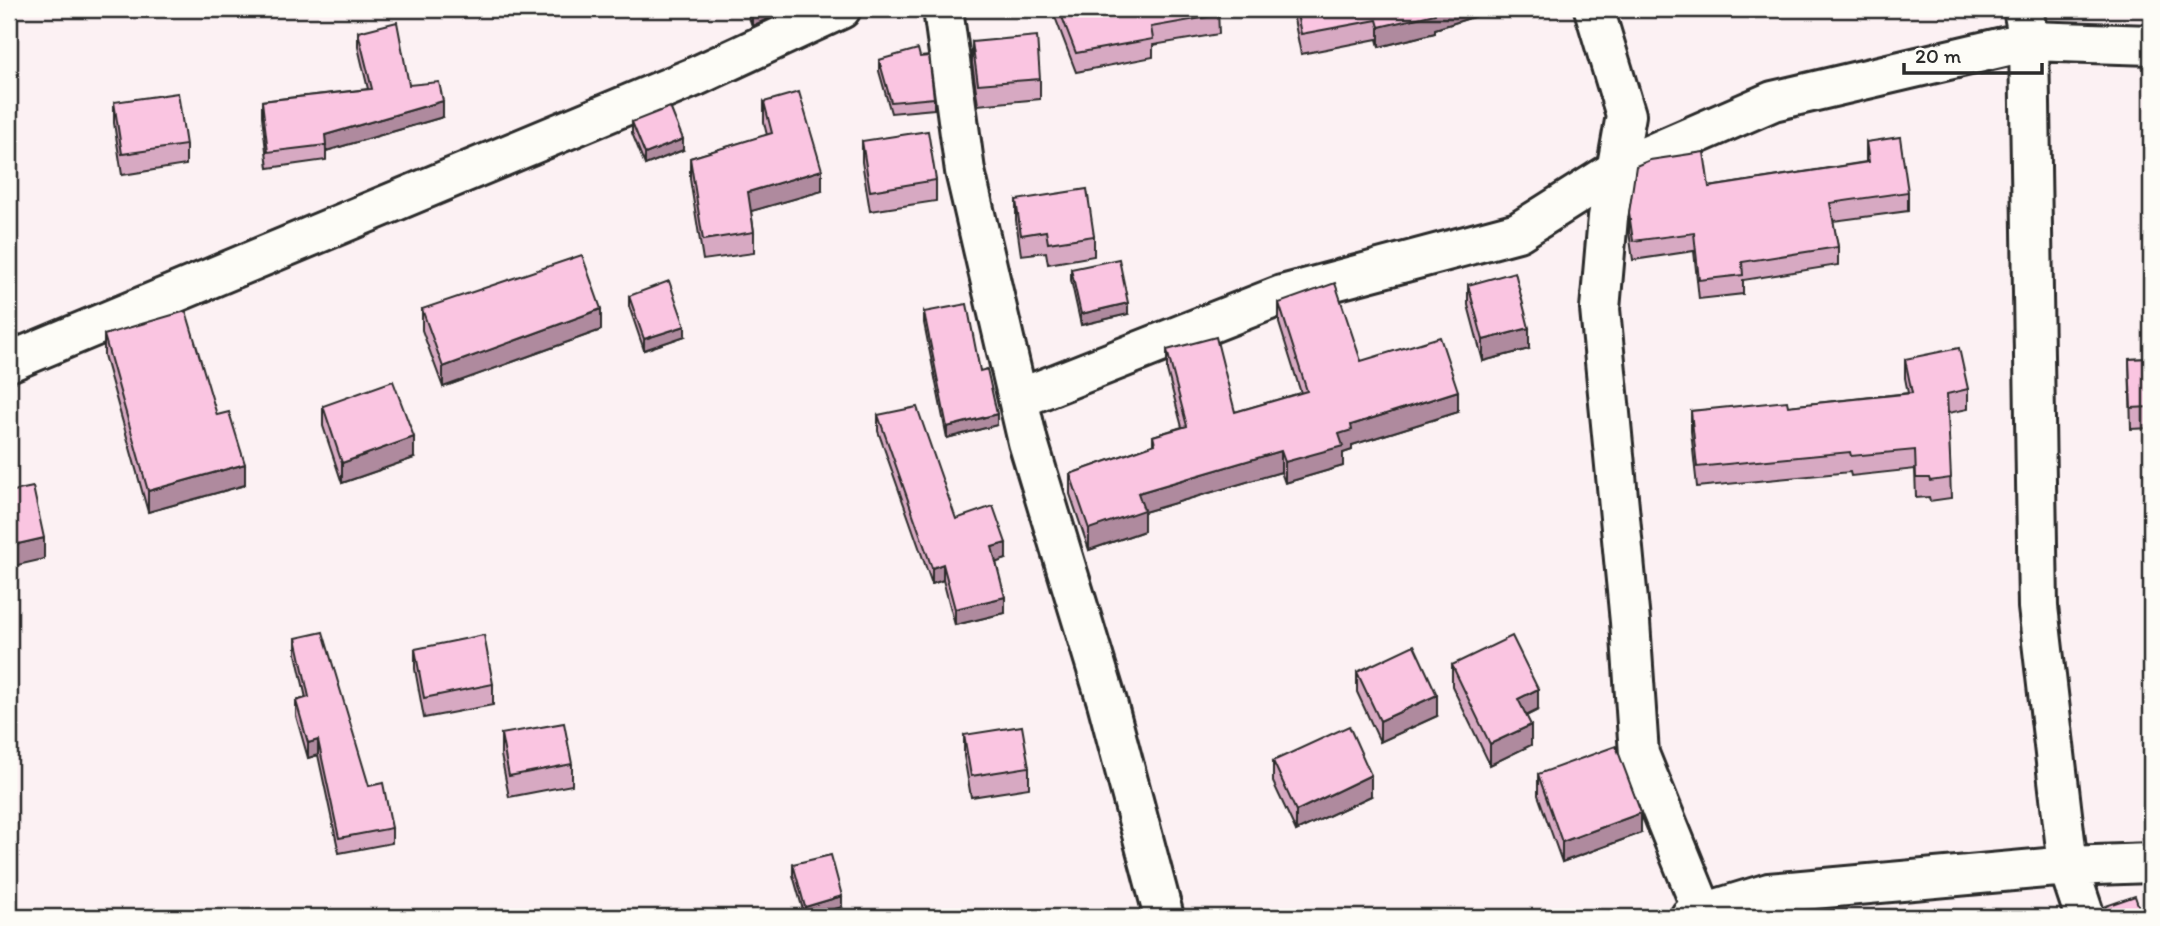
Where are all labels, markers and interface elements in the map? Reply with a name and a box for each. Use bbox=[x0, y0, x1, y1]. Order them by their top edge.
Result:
scale bar bbox=[1904, 32, 2043, 76]
text: 20 m bbox=[1915, 43, 1962, 68]

